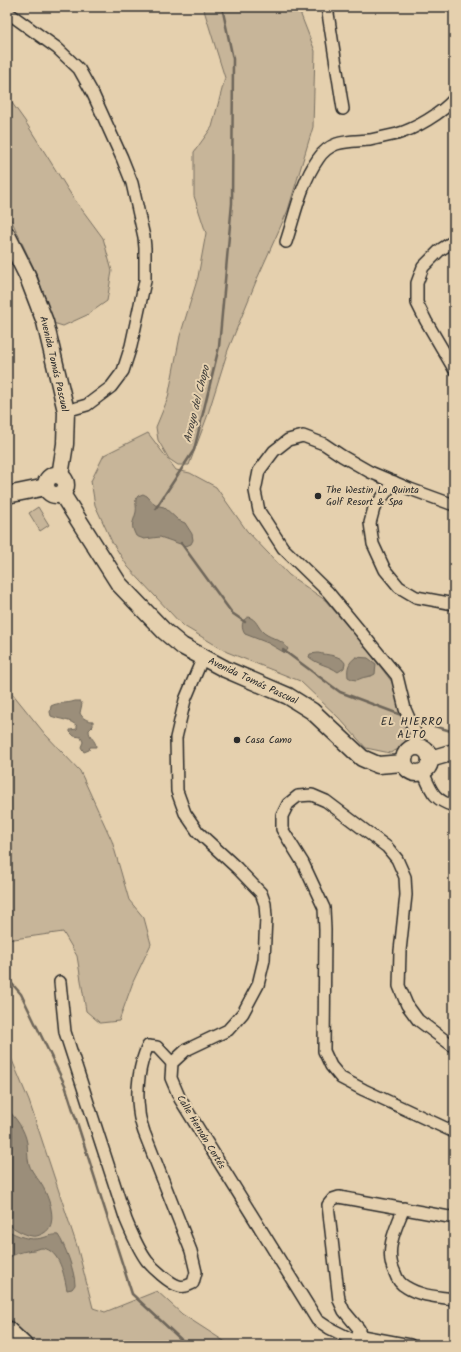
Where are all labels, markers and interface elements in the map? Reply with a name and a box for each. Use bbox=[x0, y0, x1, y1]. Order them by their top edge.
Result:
street label: Avenida Tomás Pascual bbox=[35, 315, 73, 414]
water label: Arroyo del Chopo bbox=[179, 363, 216, 444]
place label: The Westin La Quinta Golf Resort & Spa bbox=[326, 482, 419, 510]
marker: The Westin La Quinta Golf Resort & Spa bbox=[313, 491, 323, 501]
street label: Avenida Tomás Pascual bbox=[205, 653, 301, 709]
district label: EL HIERRO ALTO bbox=[381, 713, 443, 744]
place label: Casa Camo bbox=[245, 732, 292, 748]
marker: Casa Camo bbox=[232, 735, 242, 745]
street label: Calle Hernán Cortés bbox=[172, 1092, 230, 1173]

